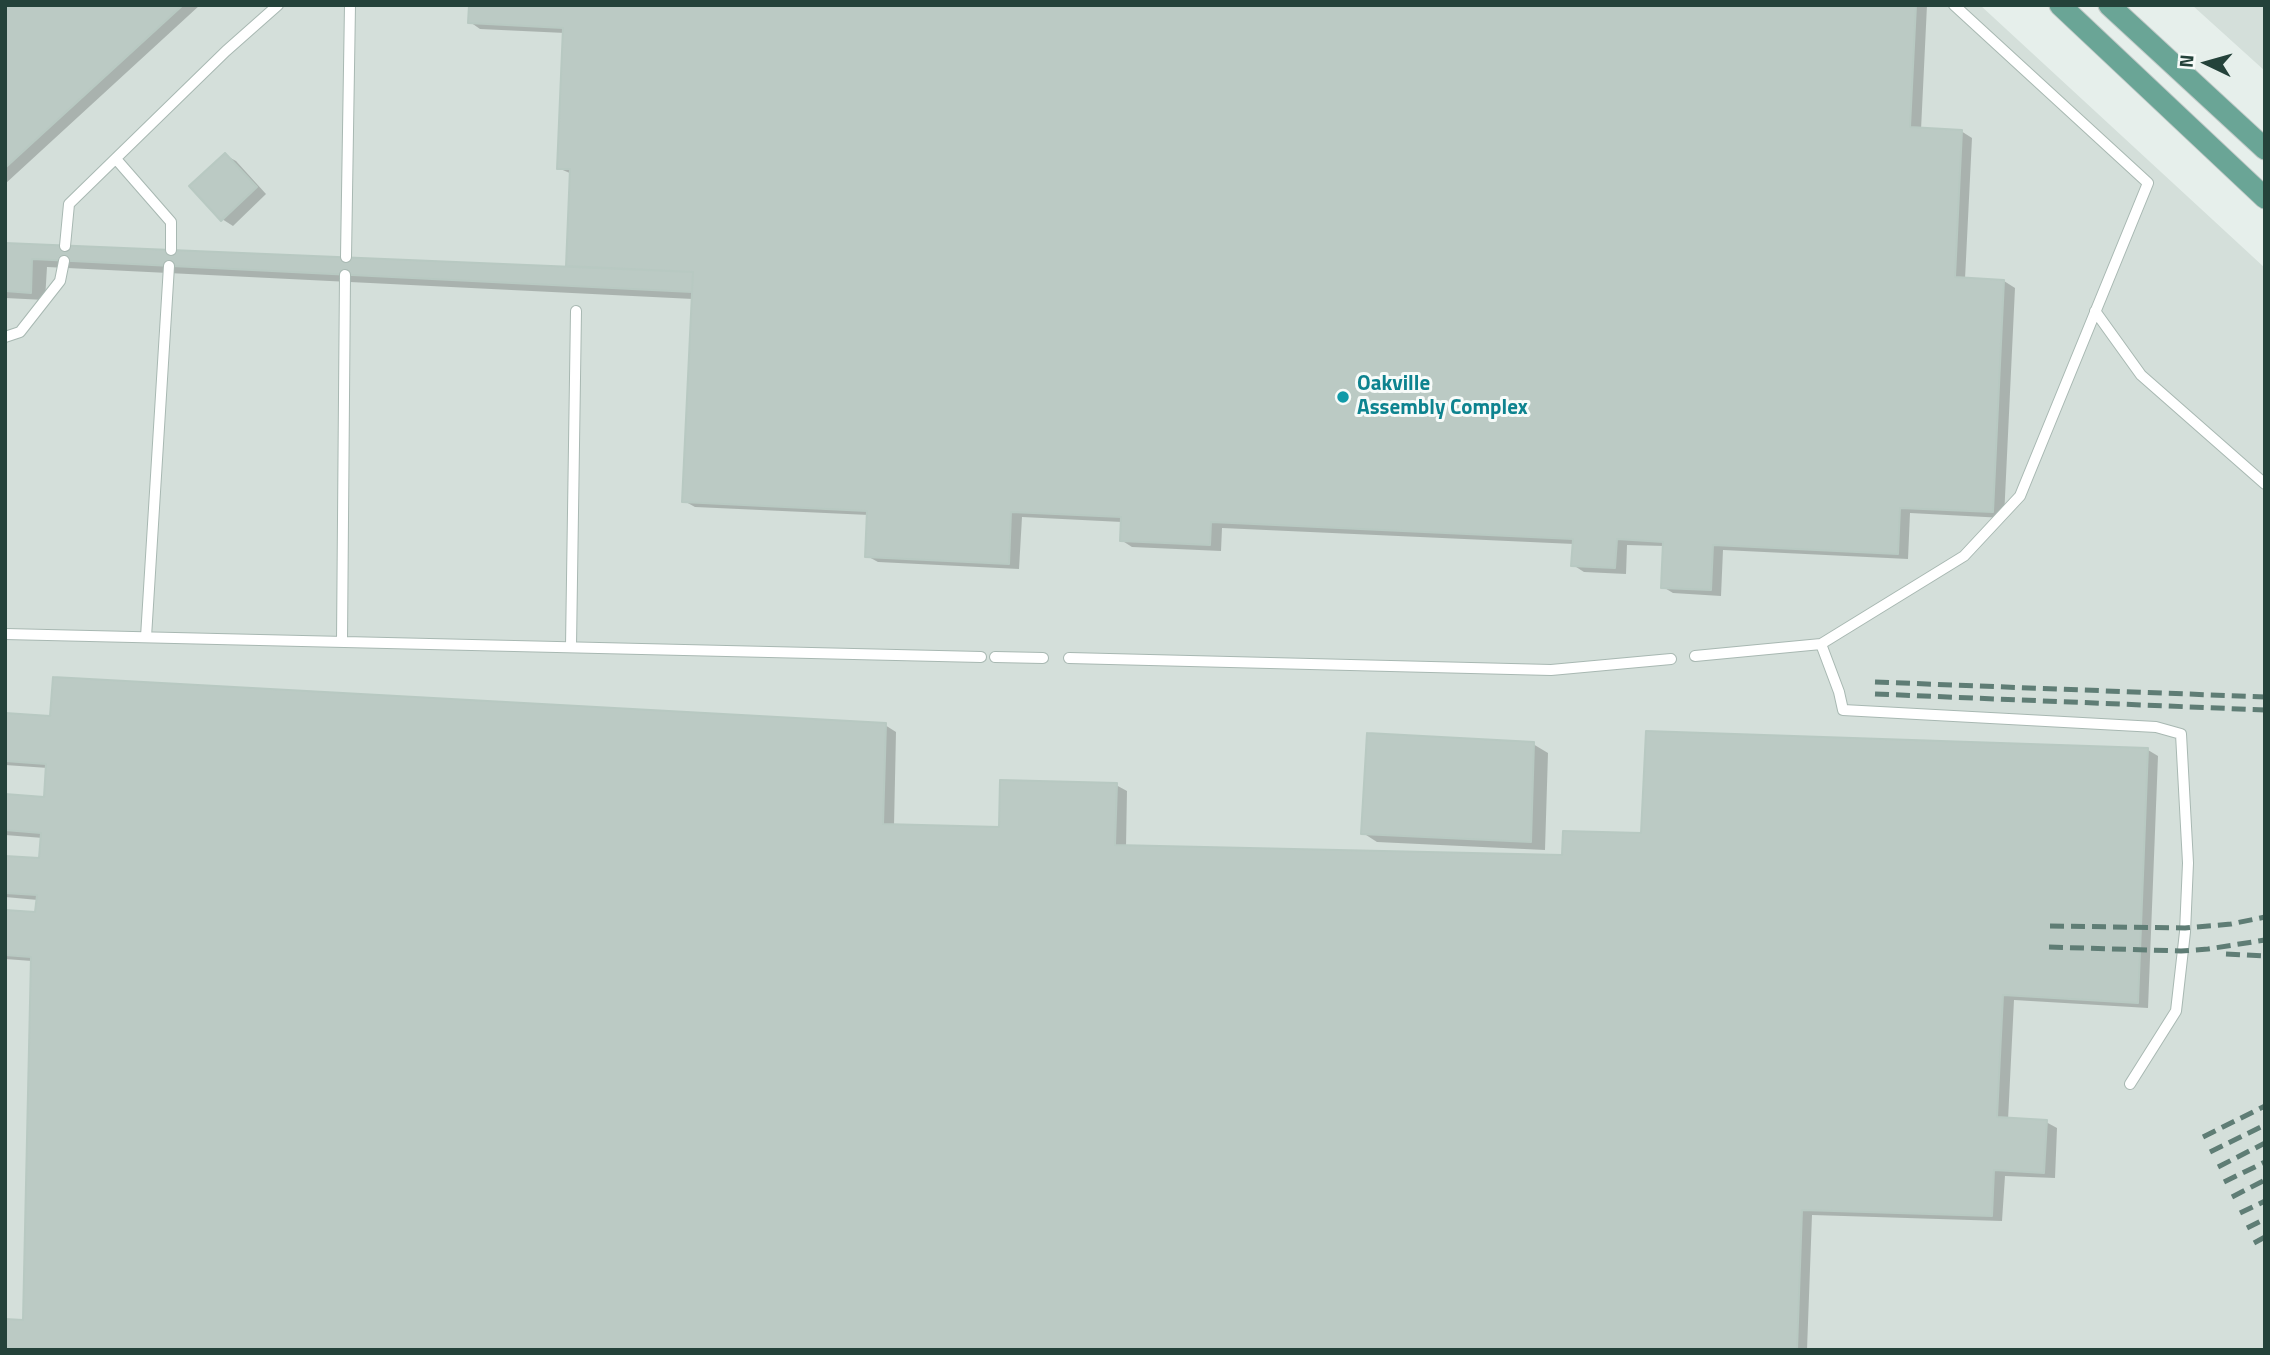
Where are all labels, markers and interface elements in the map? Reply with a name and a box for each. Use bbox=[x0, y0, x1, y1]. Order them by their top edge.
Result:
north arrow bbox=[2172, 28, 2242, 98]
text: N bbox=[2171, 53, 2201, 69]
place label: Oakville Assembly Complex bbox=[1357, 372, 1528, 422]
marker: Oakville Assembly Complex bbox=[1335, 389, 1351, 405]

